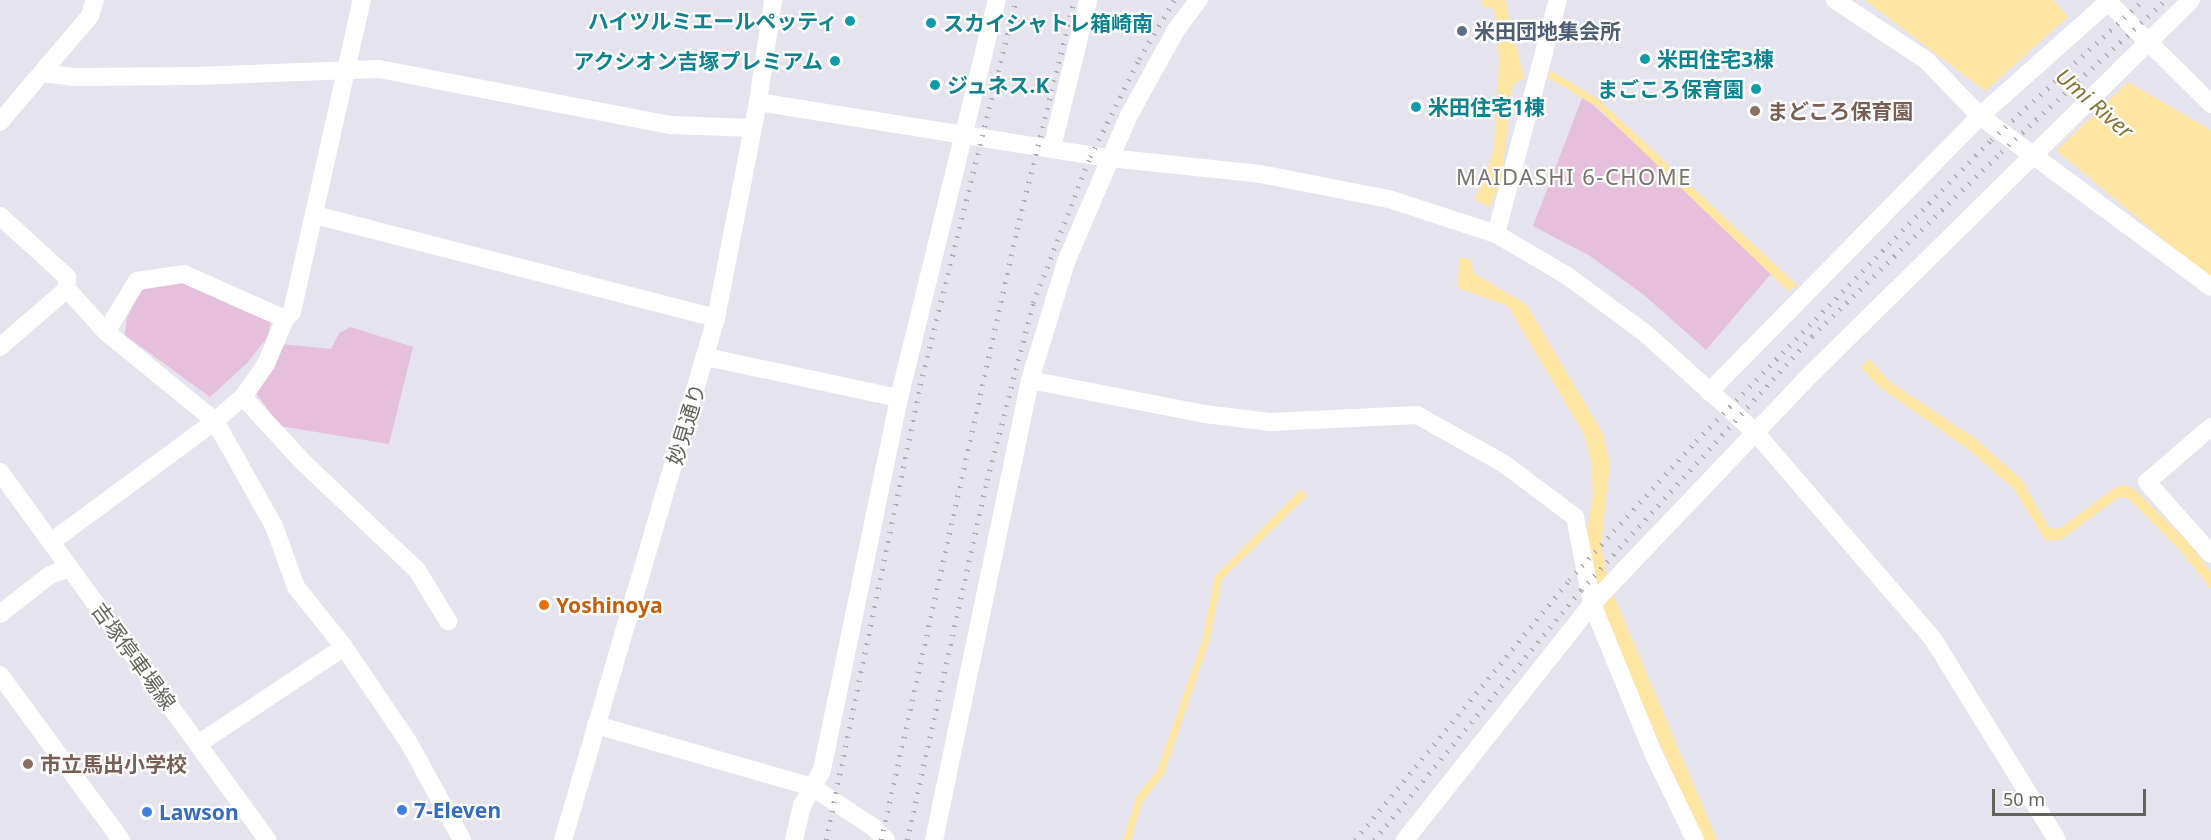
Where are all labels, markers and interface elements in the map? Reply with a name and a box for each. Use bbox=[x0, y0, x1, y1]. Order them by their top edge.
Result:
place label: ハイツルミエールペッティ bbox=[586, 8, 838, 34]
place label: スカイシャトレ箱崎南 bbox=[943, 10, 1153, 36]
marker: ハイツルミエールペッティ bbox=[843, 14, 857, 28]
marker: スカイシャトレ箱崎南 bbox=[924, 16, 938, 30]
place label: 米田団地集会所 bbox=[1474, 18, 1621, 44]
marker: 米田団地集会所 bbox=[1455, 24, 1469, 38]
place label: 米田住宅3棟 bbox=[1657, 46, 1774, 72]
place label: アクシオン吉塚プレミアム bbox=[571, 48, 823, 74]
marker: 米田住宅3棟 bbox=[1638, 52, 1652, 66]
marker: アクシオン吉塚プレミアム bbox=[828, 54, 842, 68]
water label: Umi River bbox=[2051, 62, 2139, 144]
place label: ジュネス.K bbox=[947, 72, 1051, 98]
place label: まごころ保育園 bbox=[1597, 76, 1744, 102]
marker: ジュネス.K bbox=[928, 78, 942, 92]
marker: まごころ保育園 bbox=[1749, 82, 1763, 96]
place label: 米田住宅1棟 bbox=[1428, 94, 1545, 120]
place label: まどころ保育園 bbox=[1767, 98, 1914, 124]
marker: 米田住宅1棟 bbox=[1409, 100, 1423, 114]
marker: まどころ保育園 bbox=[1748, 104, 1762, 118]
district label: MAIDASHI 6-CHOME bbox=[1456, 164, 1692, 190]
street label: 妙見通り bbox=[662, 380, 710, 468]
place label: Yoshinoya bbox=[556, 592, 663, 618]
street label: 吉塚停車場線 bbox=[87, 598, 181, 714]
marker: Yoshinoya bbox=[537, 598, 551, 612]
place label: 市立馬出小学校 bbox=[40, 751, 187, 777]
marker: 市立馬出小学校 bbox=[21, 757, 35, 771]
scale bar bbox=[1995, 777, 2150, 815]
text: 50 m bbox=[2003, 787, 2045, 811]
place label: 7-Eleven bbox=[414, 797, 501, 823]
place label: Lawson bbox=[159, 799, 239, 825]
marker: 7-Eleven bbox=[395, 803, 409, 817]
marker: Lawson bbox=[140, 805, 154, 819]

